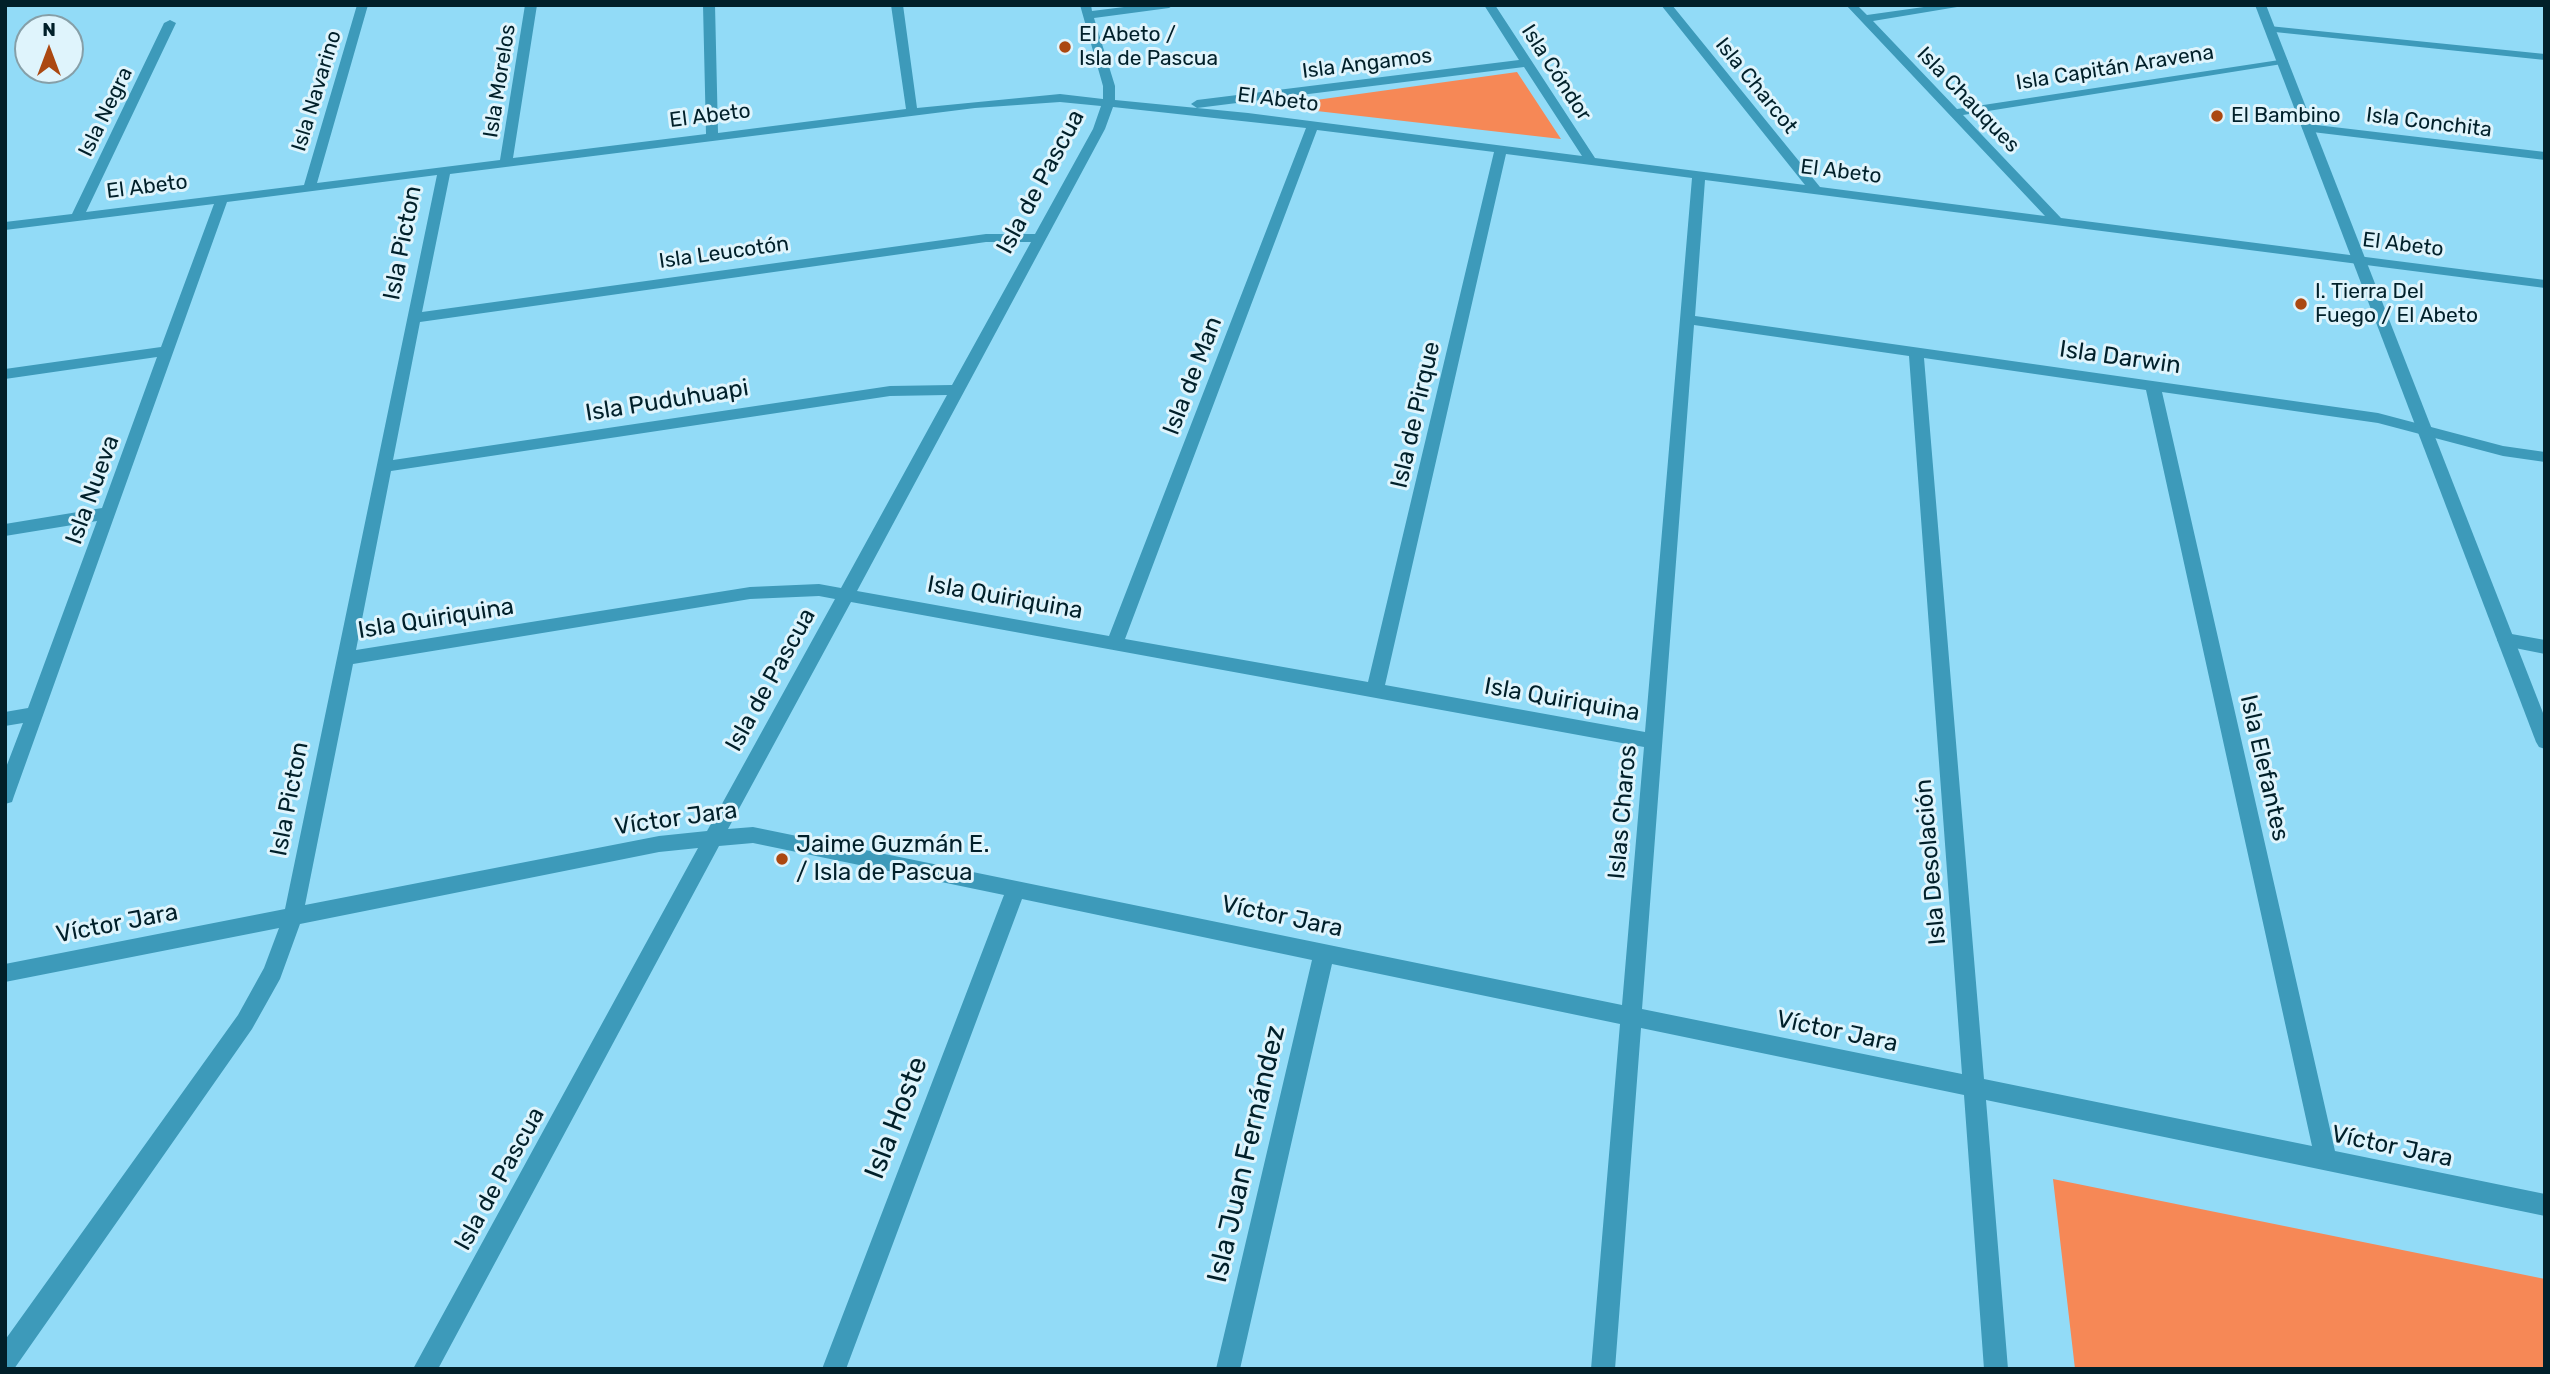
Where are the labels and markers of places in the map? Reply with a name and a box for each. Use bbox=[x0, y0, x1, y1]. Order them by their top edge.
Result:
place label: El Abeto / Isla de Pascua bbox=[1079, 22, 1218, 72]
marker: El Abeto / Isla de Pascua bbox=[1057, 39, 1073, 55]
place label: El Bambino bbox=[2231, 103, 2341, 129]
marker: El Bambino bbox=[2209, 108, 2225, 124]
place label: I. Tierra Del Fuego / El Abeto bbox=[2315, 279, 2478, 329]
marker: I. Tierra Del Fuego / El Abeto bbox=[2293, 296, 2309, 312]
place label: Jaime Guzmán E. / Isla de Pascua bbox=[796, 831, 989, 887]
marker: Jaime Guzmán E. / Isla de Pascua bbox=[774, 851, 790, 867]

